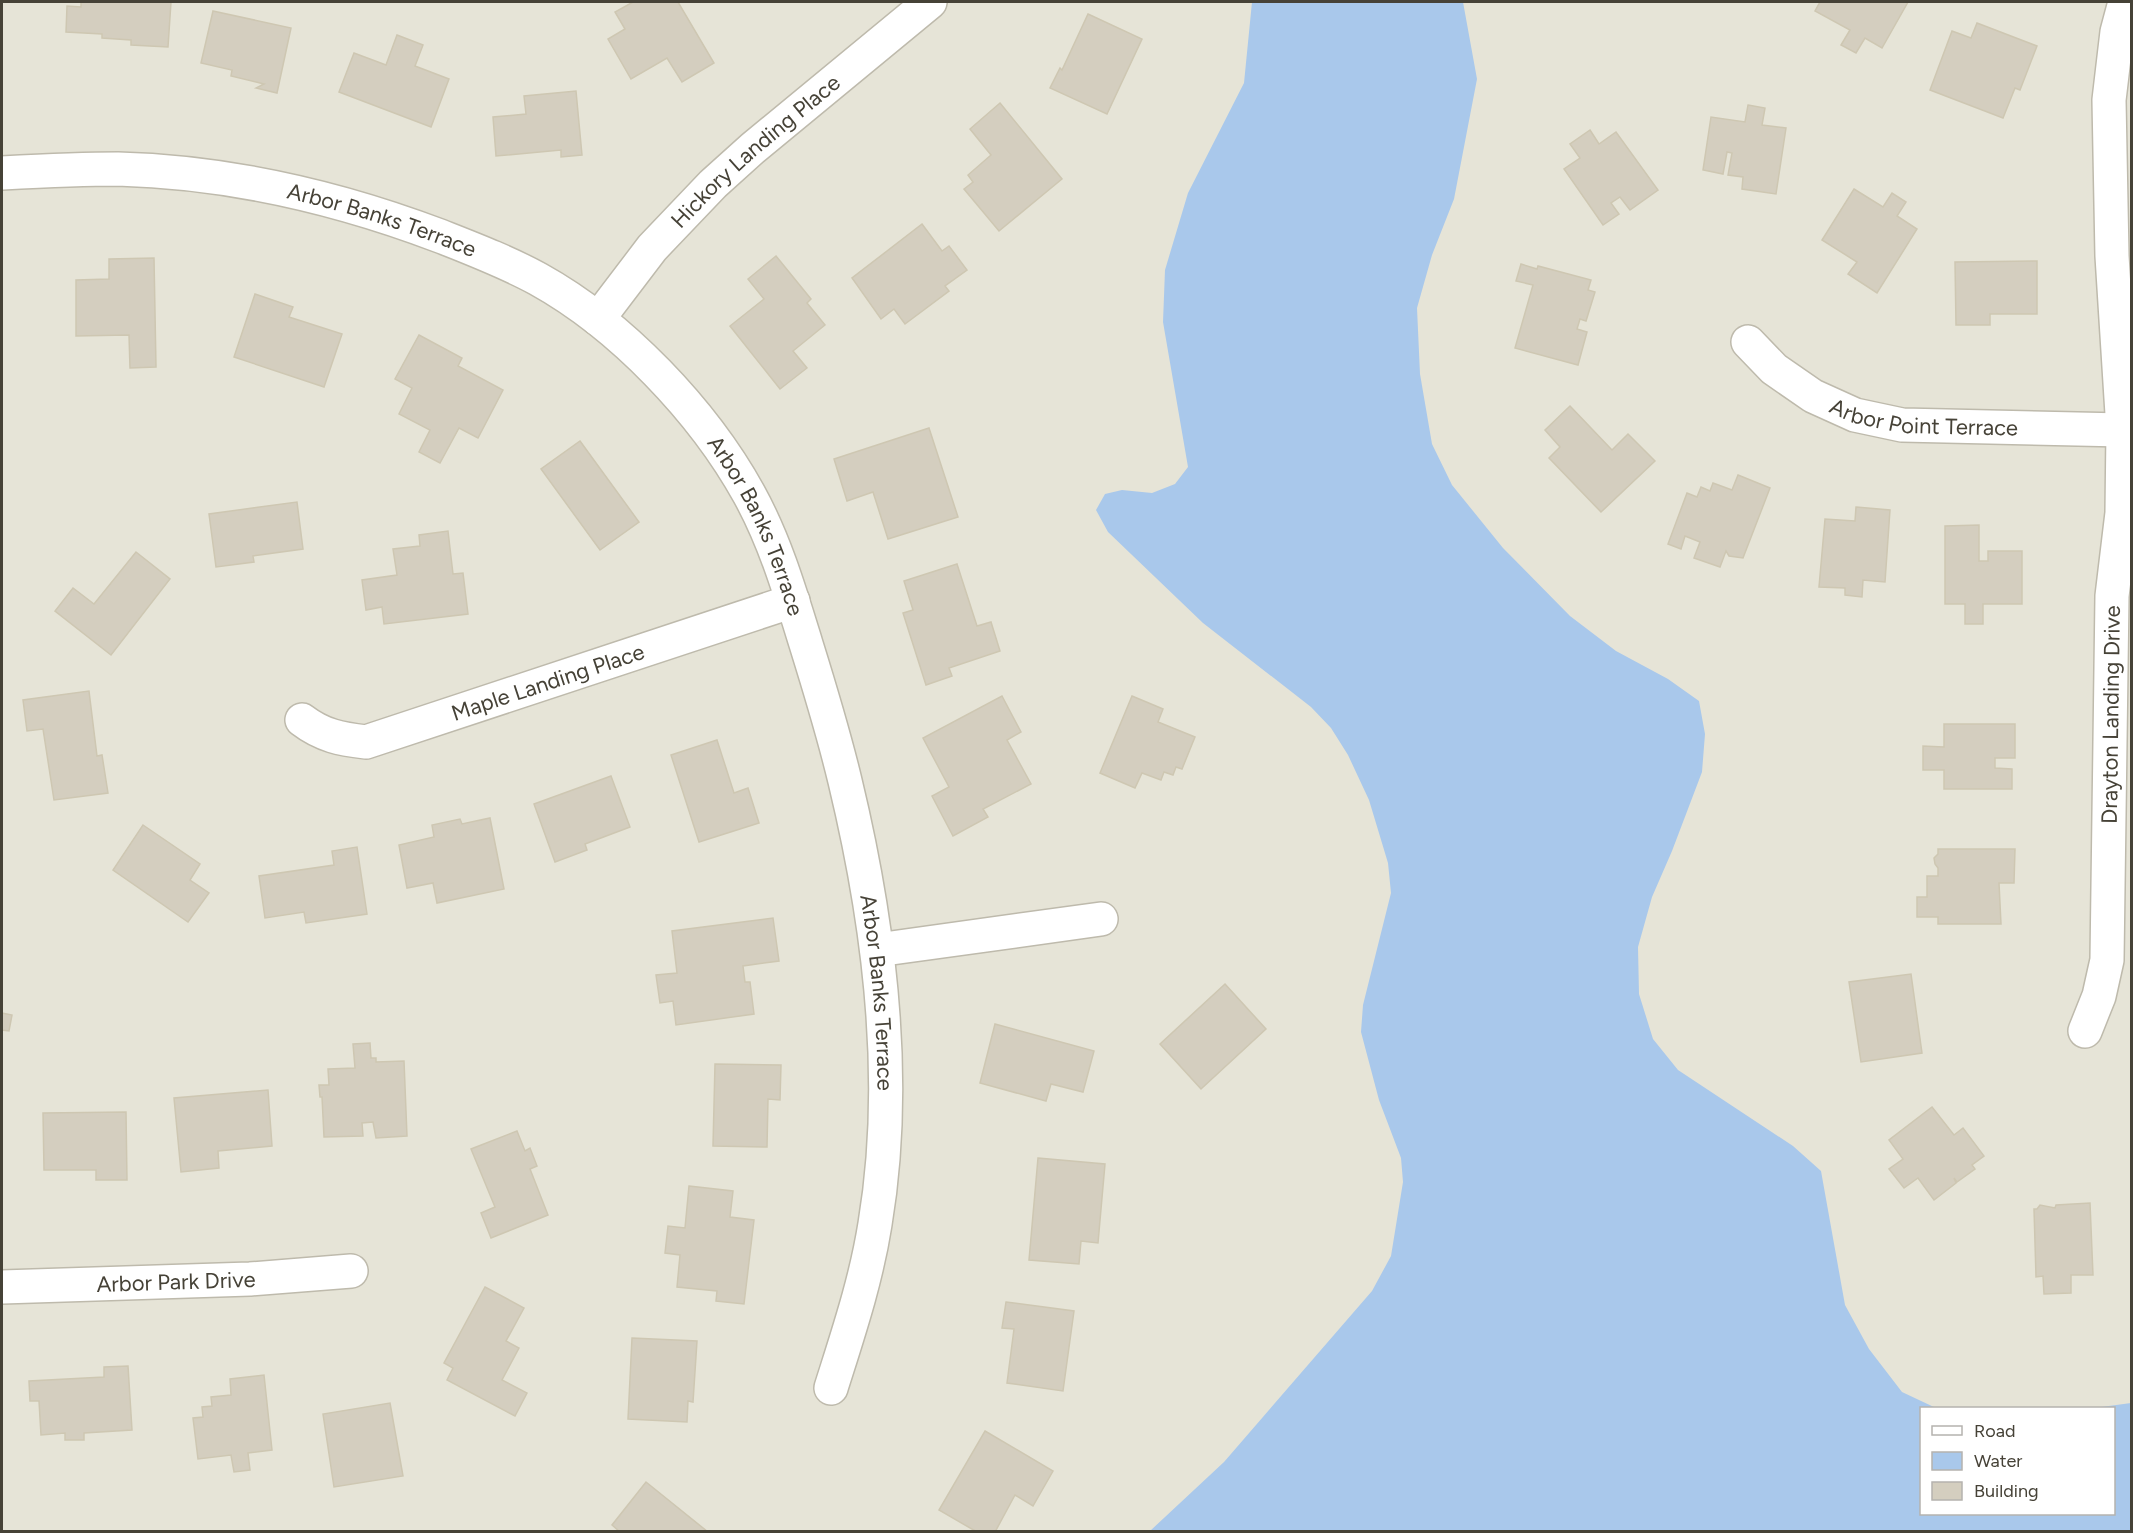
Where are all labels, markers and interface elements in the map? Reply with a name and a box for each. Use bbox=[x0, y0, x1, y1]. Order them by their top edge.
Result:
street label: Hickory Landing Place bbox=[665, 69, 845, 234]
street label: Arbor Banks Terrace bbox=[285, 178, 480, 263]
street label: Arbor Point Terrace bbox=[1825, 392, 2018, 442]
street label: Arbor Banks Terrace bbox=[702, 430, 809, 619]
street label: Drayton Landing Drive bbox=[2096, 605, 2126, 824]
street label: Maple Landing Place bbox=[448, 638, 648, 727]
street label: Arbor Banks Terrace bbox=[854, 892, 899, 1091]
street label: Arbor Park Drive bbox=[96, 1266, 256, 1298]
legend bbox=[1920, 1407, 2115, 1515]
text: Road bbox=[1974, 1420, 2015, 1442]
text: Water bbox=[1974, 1450, 2022, 1472]
text: Building bbox=[1974, 1480, 2039, 1502]

